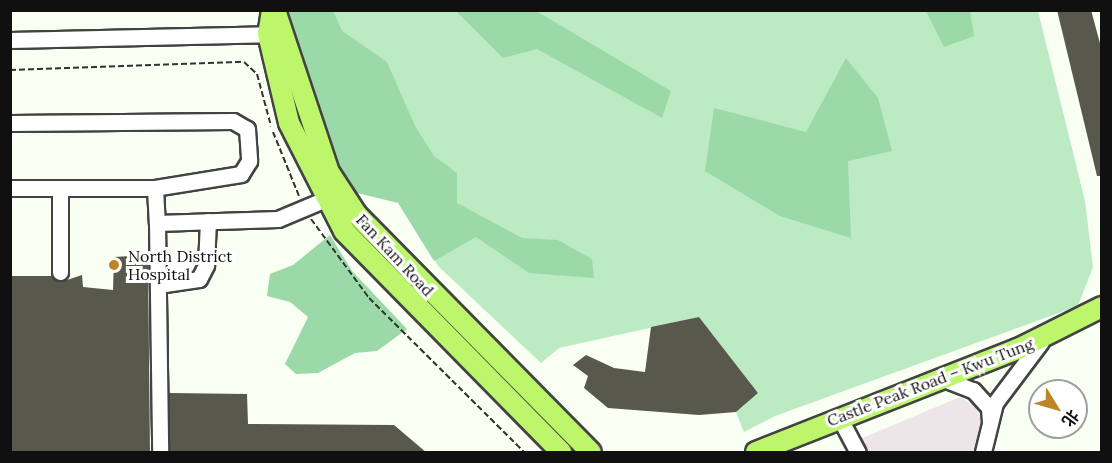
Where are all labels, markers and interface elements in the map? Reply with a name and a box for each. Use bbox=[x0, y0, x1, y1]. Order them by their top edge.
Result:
street label: Fan Kam Road bbox=[352, 210, 438, 300]
place label: North District Hospital bbox=[128, 246, 232, 284]
marker: North District Hospital bbox=[105, 256, 123, 274]
street label: Castle Peak Road – Kwu Tung bbox=[824, 334, 1036, 430]
north arrow bbox=[1028, 379, 1088, 439]
text: 北 bbox=[1058, 406, 1084, 431]

